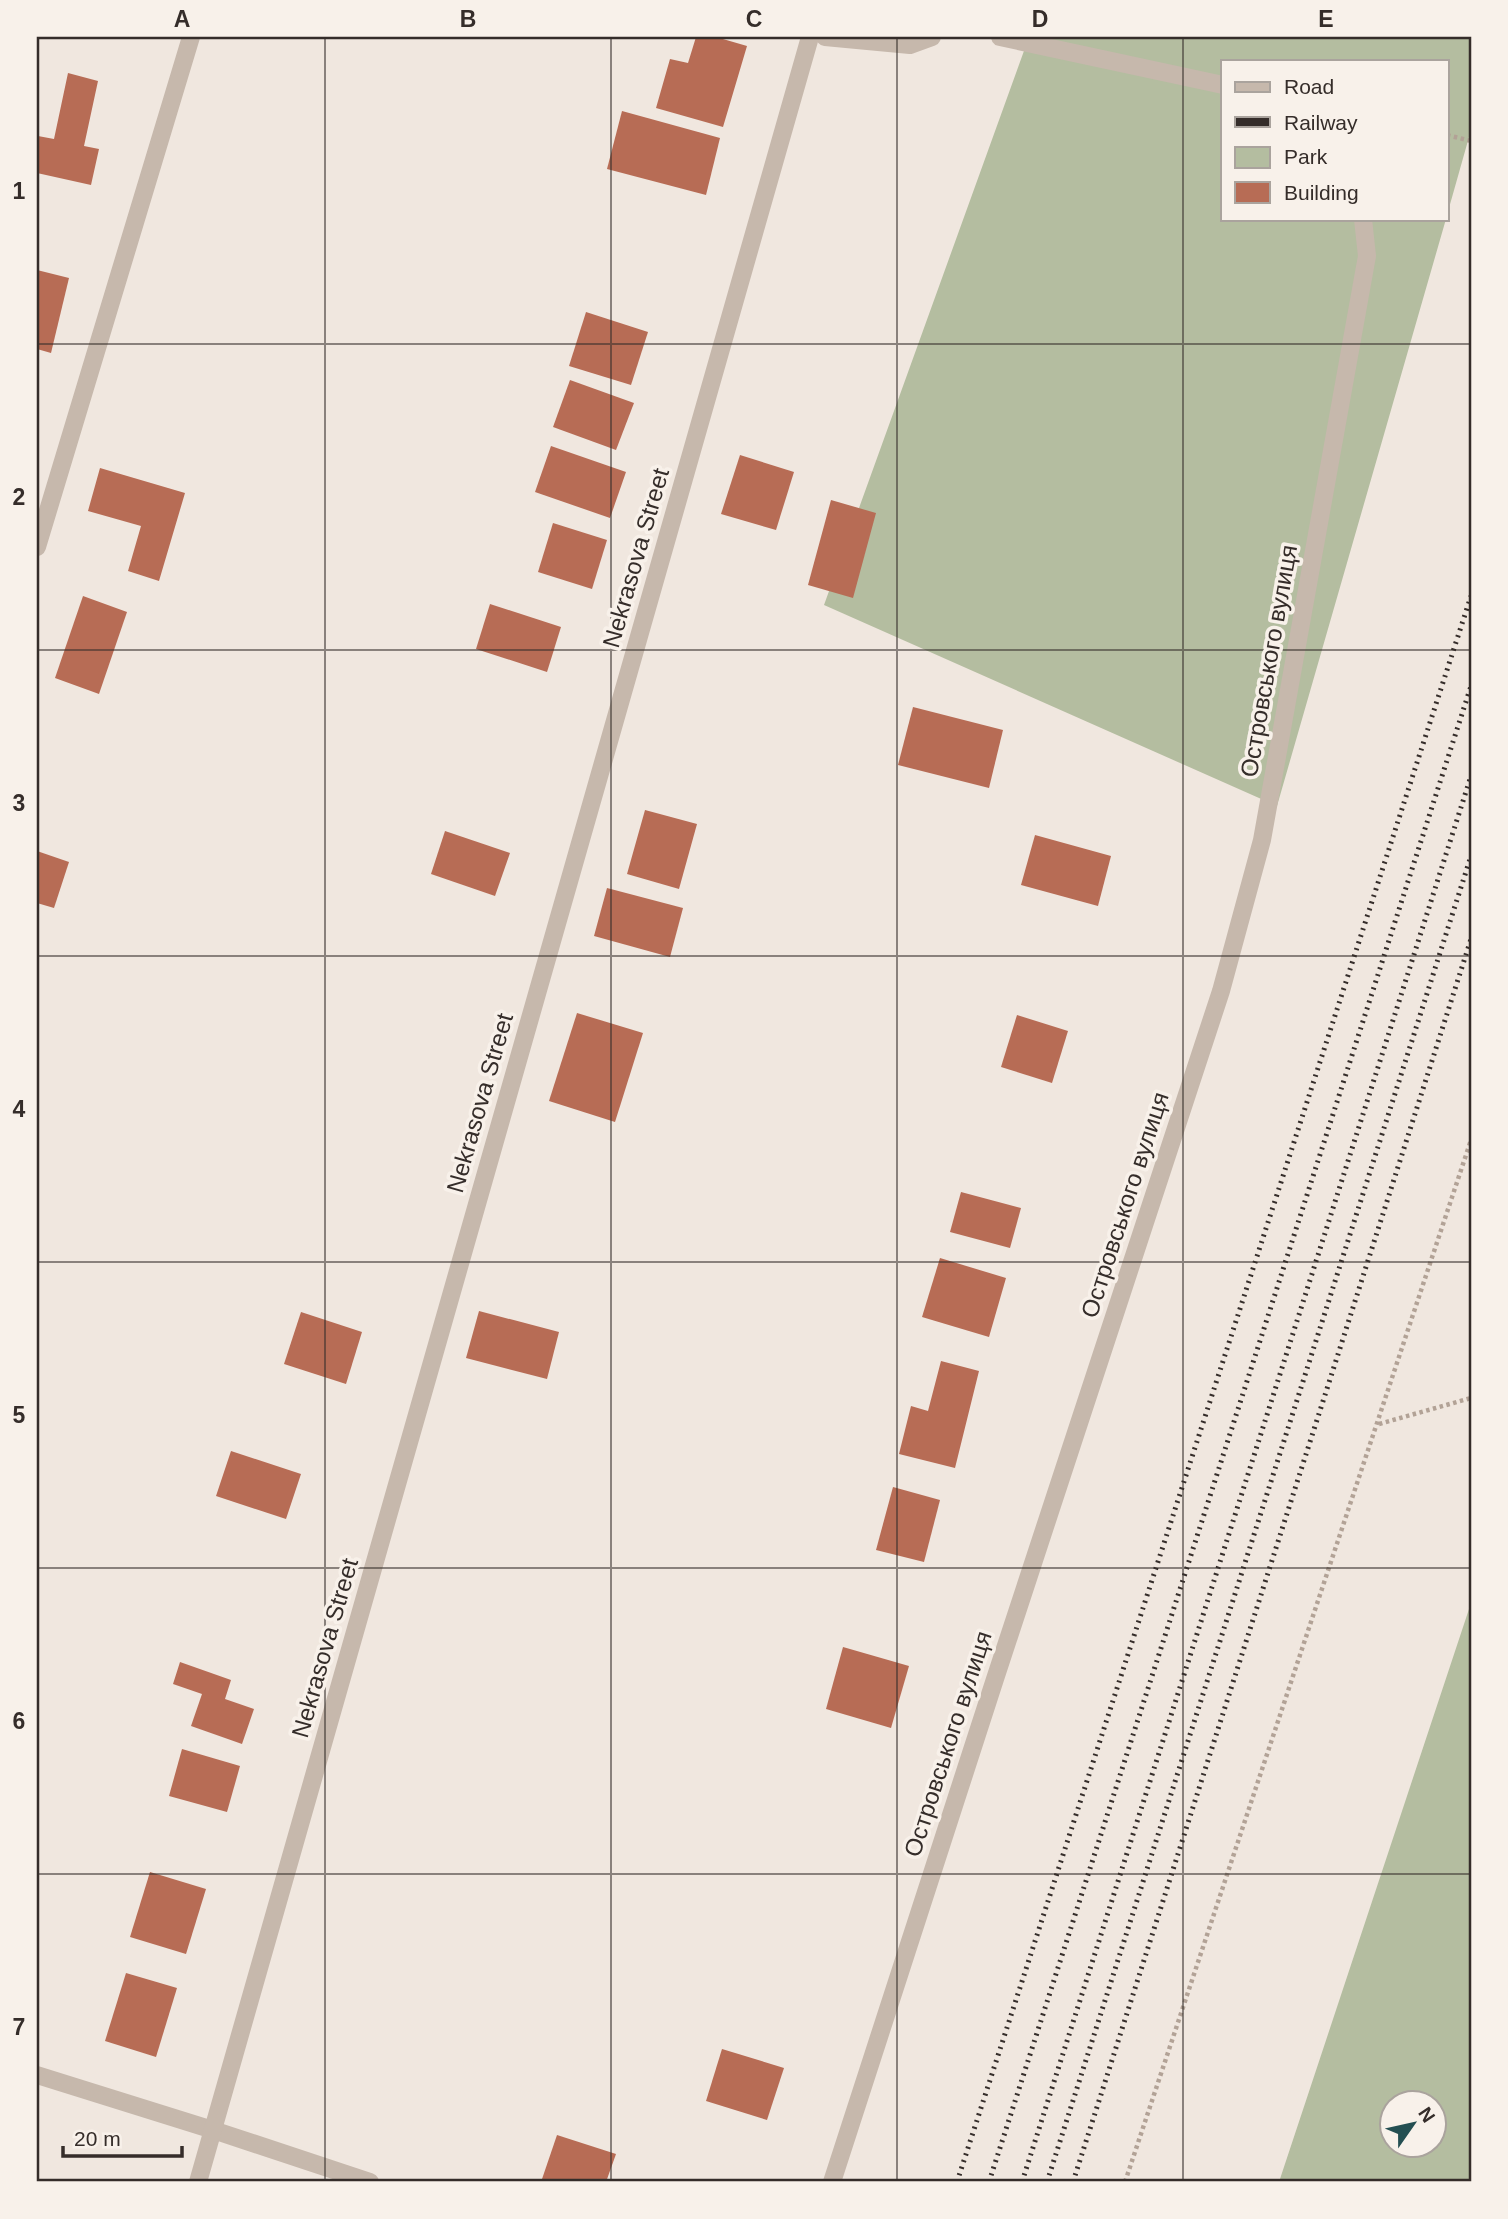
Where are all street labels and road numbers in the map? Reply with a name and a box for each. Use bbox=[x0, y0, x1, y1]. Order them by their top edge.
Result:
street label: Nekrasova Street bbox=[597, 465, 674, 651]
street label: Островського вулиця bbox=[1235, 543, 1302, 779]
street label: Nekrasova Street bbox=[441, 1010, 518, 1196]
street label: Островського вулиця bbox=[1075, 1089, 1174, 1321]
street label: Nekrasova Street bbox=[286, 1555, 363, 1741]
street label: Островського вулиця bbox=[898, 1628, 997, 1860]

